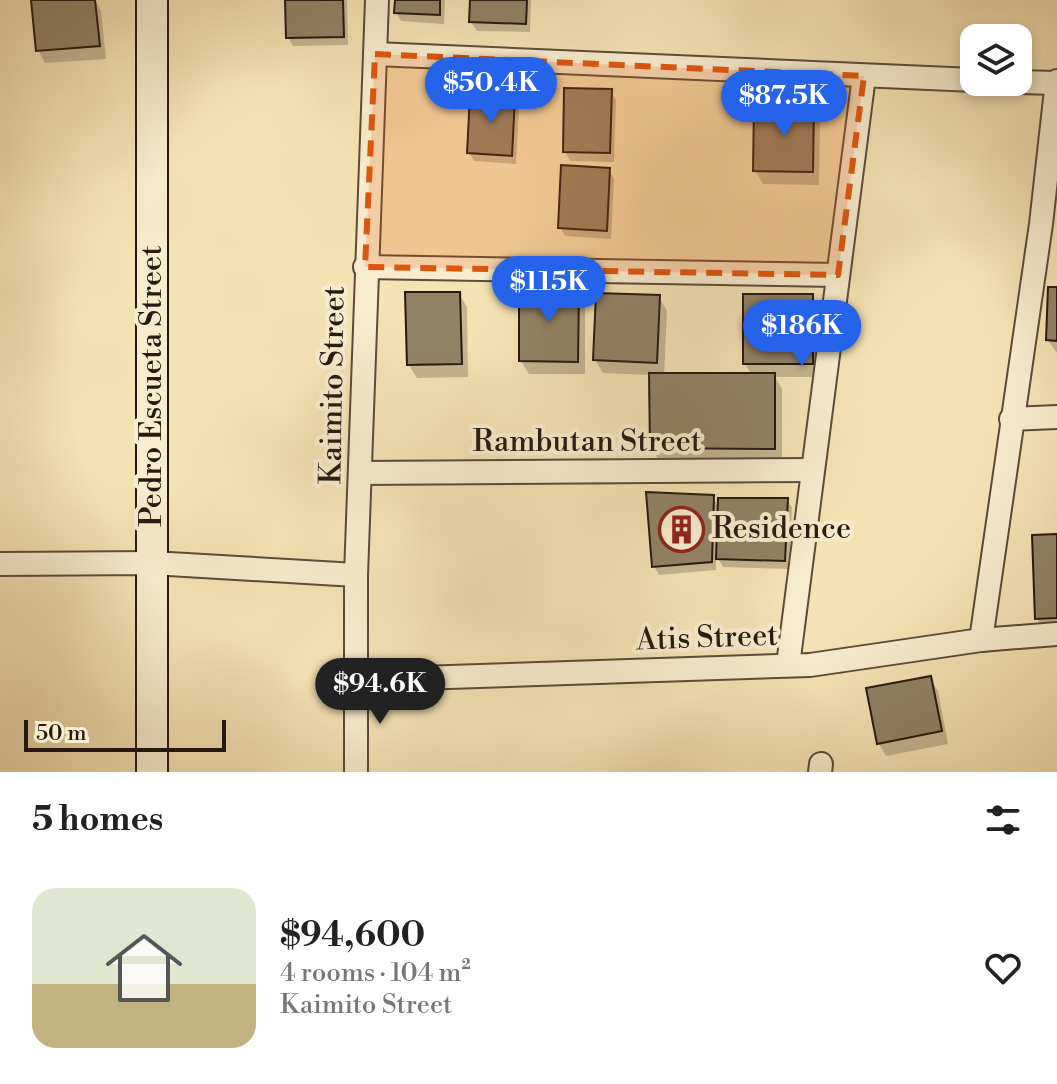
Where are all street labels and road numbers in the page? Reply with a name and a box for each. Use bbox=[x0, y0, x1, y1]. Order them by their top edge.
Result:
street label: Pedro Escueta Street bbox=[133, 245, 171, 527]
street label: Kaimito Street bbox=[312, 285, 354, 485]
street label: Rambutan Street bbox=[473, 423, 702, 461]
street label: Atis Street bbox=[634, 617, 779, 659]

